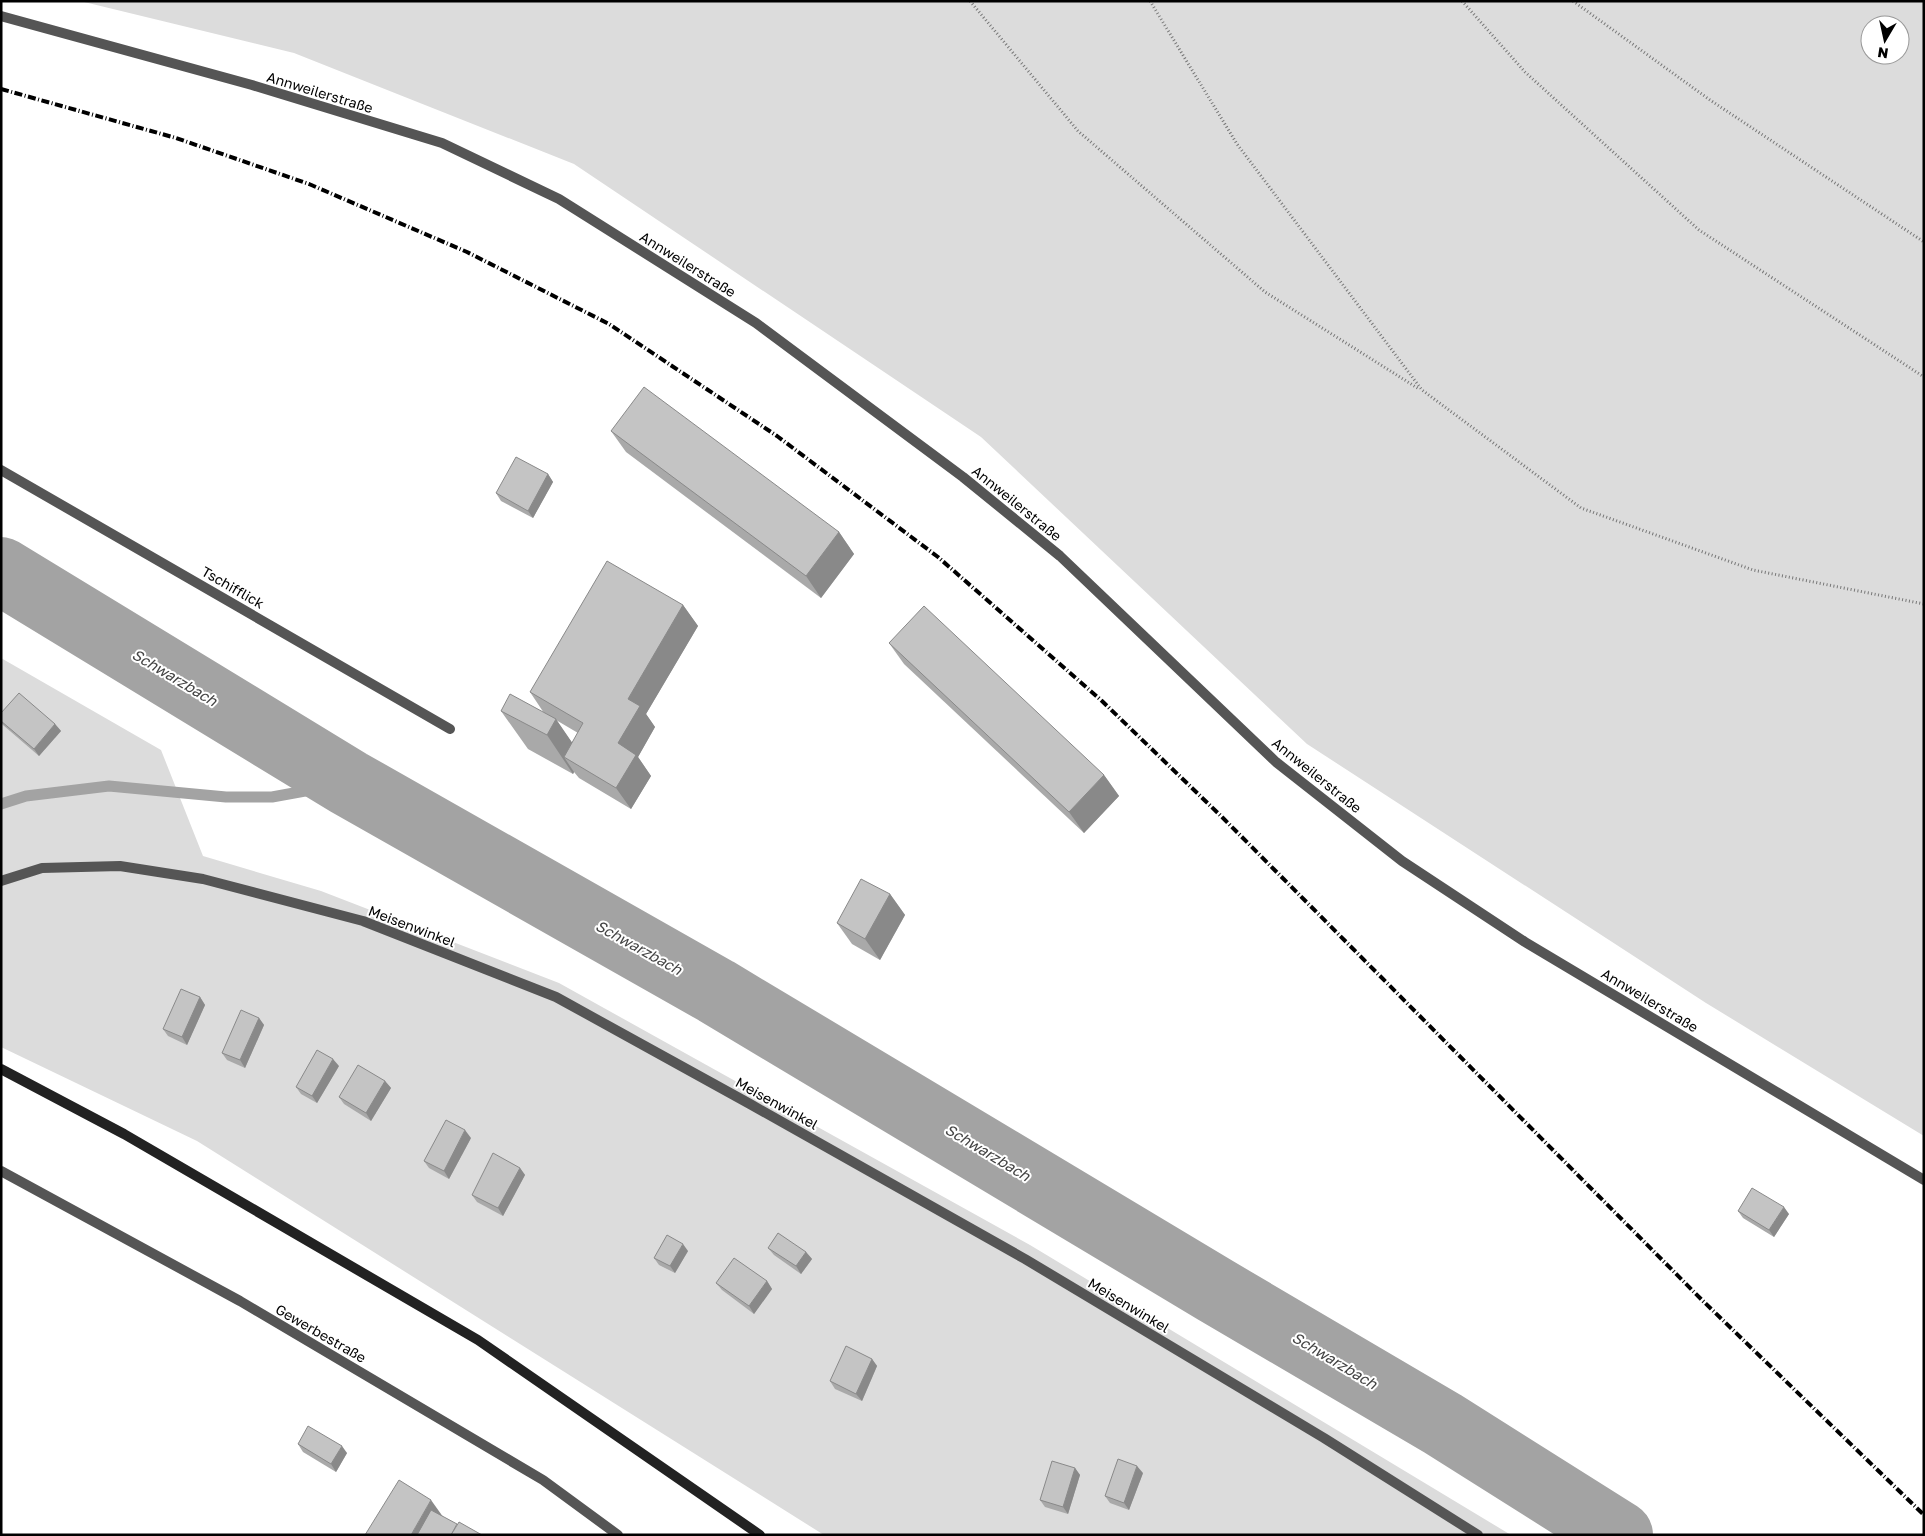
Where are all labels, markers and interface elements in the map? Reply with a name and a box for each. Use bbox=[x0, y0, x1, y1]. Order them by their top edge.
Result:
north arrow bbox=[1860, 15, 1910, 65]
text: N bbox=[1876, 44, 1889, 63]
street label: Annweilerstraße bbox=[265, 68, 375, 116]
street label: Annweilerstraße bbox=[637, 228, 739, 300]
street label: Annweilerstraße bbox=[969, 462, 1065, 544]
street label: Tschifflick bbox=[199, 562, 267, 612]
water label: Schwarzbach bbox=[129, 645, 221, 710]
street label: Annweilerstraße bbox=[1269, 734, 1365, 816]
street label: Meisenwinkel bbox=[366, 902, 458, 950]
water label: Schwarzbach bbox=[593, 916, 686, 978]
street label: Annweilerstraße bbox=[1598, 964, 1702, 1036]
street label: Meisenwinkel bbox=[733, 1073, 821, 1133]
water label: Schwarzbach bbox=[942, 1120, 1034, 1185]
street label: Meisenwinkel bbox=[1085, 1274, 1173, 1336]
street label: Gewerbestraße bbox=[273, 1300, 369, 1366]
water label: Schwarzbach bbox=[1289, 1328, 1381, 1393]

